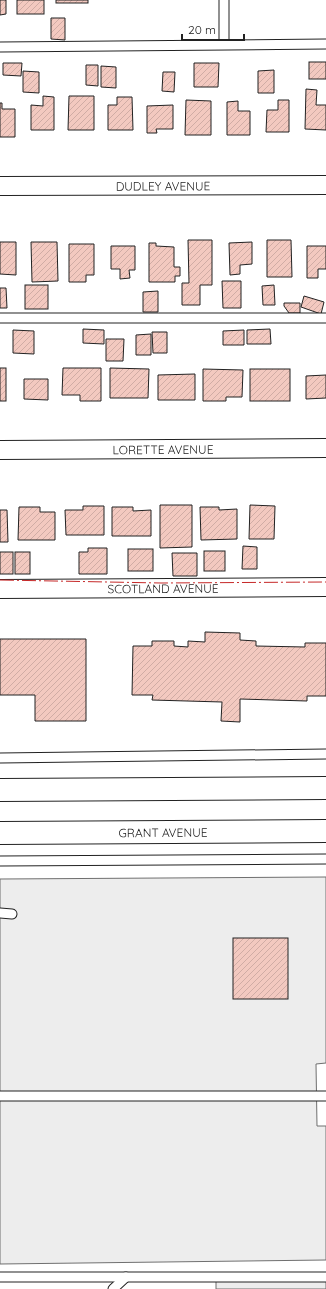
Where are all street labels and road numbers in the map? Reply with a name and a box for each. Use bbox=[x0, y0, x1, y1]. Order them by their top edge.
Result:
street label: DUDLEY AVENUE bbox=[116, 178, 211, 193]
street label: LORETTE AVENUE bbox=[112, 441, 214, 457]
street label: SCOTLAND AVENUE bbox=[107, 580, 219, 596]
street label: GRANT AVENUE bbox=[118, 824, 208, 840]

